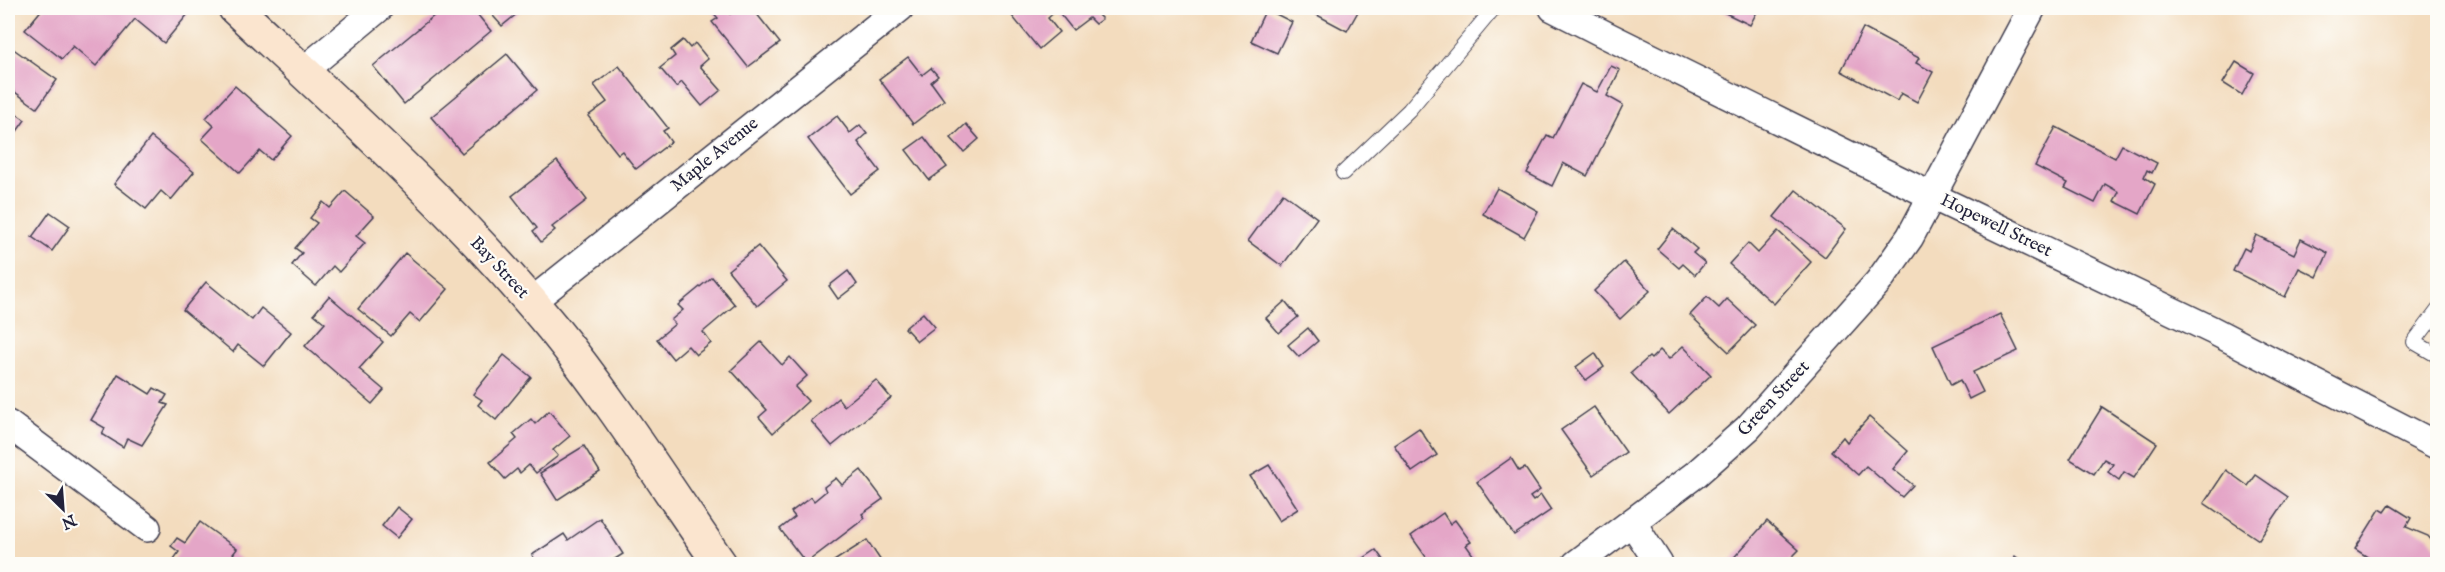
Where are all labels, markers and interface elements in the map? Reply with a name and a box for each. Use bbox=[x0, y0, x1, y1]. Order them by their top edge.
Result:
street label: Maple Avenue bbox=[666, 113, 764, 197]
street label: Hopewell Street bbox=[1936, 189, 2056, 263]
street label: Bay Street bbox=[464, 232, 534, 304]
street label: Green Street bbox=[1733, 356, 1815, 442]
north arrow bbox=[33, 479, 93, 539]
text: N bbox=[58, 508, 80, 533]

